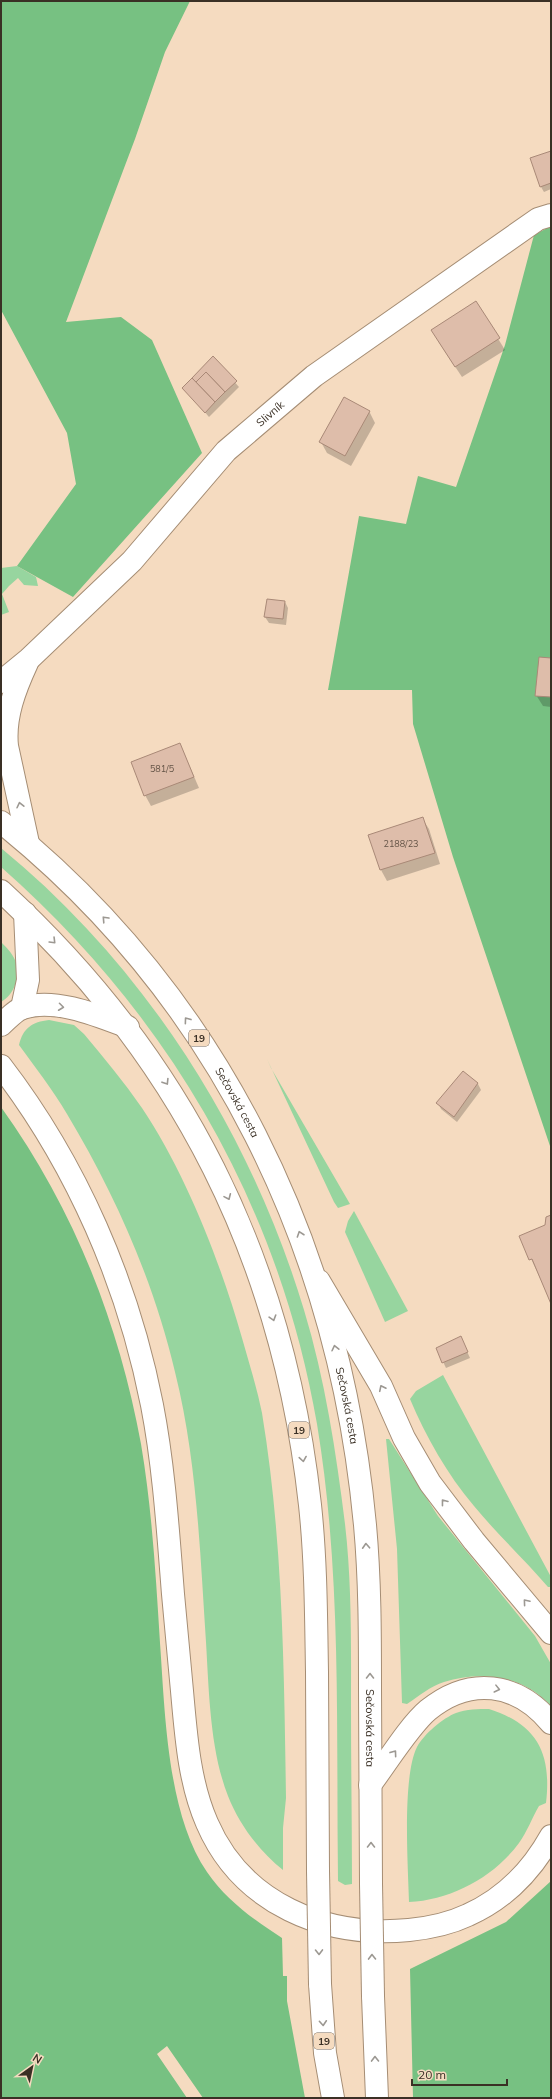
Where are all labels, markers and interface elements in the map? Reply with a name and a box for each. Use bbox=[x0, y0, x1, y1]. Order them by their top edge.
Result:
street label: Slivník bbox=[253, 397, 287, 429]
house number: 581/5 bbox=[150, 763, 175, 774]
one-way arrow bbox=[16, 802, 24, 809]
house number: 2188/23 bbox=[384, 838, 418, 849]
one-way arrow bbox=[103, 916, 110, 924]
one-way arrow bbox=[48, 936, 56, 944]
one-way arrow bbox=[58, 1002, 64, 1011]
one-way arrow bbox=[185, 1018, 192, 1025]
road number: 19 bbox=[189, 1030, 209, 1046]
street label: Sečovská cesta bbox=[212, 1065, 262, 1140]
one-way arrow bbox=[161, 1078, 168, 1085]
one-way arrow bbox=[223, 1193, 231, 1200]
one-way arrow bbox=[296, 1230, 304, 1237]
one-way arrow bbox=[268, 1315, 277, 1322]
one-way arrow bbox=[332, 1345, 340, 1351]
street label: Sečovská cesta bbox=[333, 1366, 362, 1445]
one-way arrow bbox=[379, 1385, 387, 1392]
road number: 19 bbox=[289, 1422, 309, 1438]
one-way arrow bbox=[298, 1456, 307, 1462]
one-way arrow bbox=[442, 1499, 449, 1506]
one-way arrow bbox=[362, 1543, 370, 1549]
one-way arrow bbox=[524, 1600, 531, 1607]
one-way arrow bbox=[366, 1673, 374, 1679]
one-way arrow bbox=[494, 1684, 500, 1692]
street label: Sečovská cesta bbox=[363, 1689, 377, 1767]
one-way arrow bbox=[389, 1751, 396, 1758]
one-way arrow bbox=[367, 1842, 375, 1848]
one-way arrow bbox=[315, 1949, 324, 1955]
one-way arrow bbox=[368, 1954, 376, 1960]
one-way arrow bbox=[318, 2020, 327, 2026]
road number: 19 bbox=[314, 2033, 334, 2049]
north arrow bbox=[12, 2047, 52, 2087]
text: N bbox=[30, 2050, 45, 2067]
one-way arrow bbox=[371, 2056, 379, 2062]
scale bar bbox=[412, 2061, 507, 2087]
text: 20 m bbox=[418, 2067, 446, 2082]

